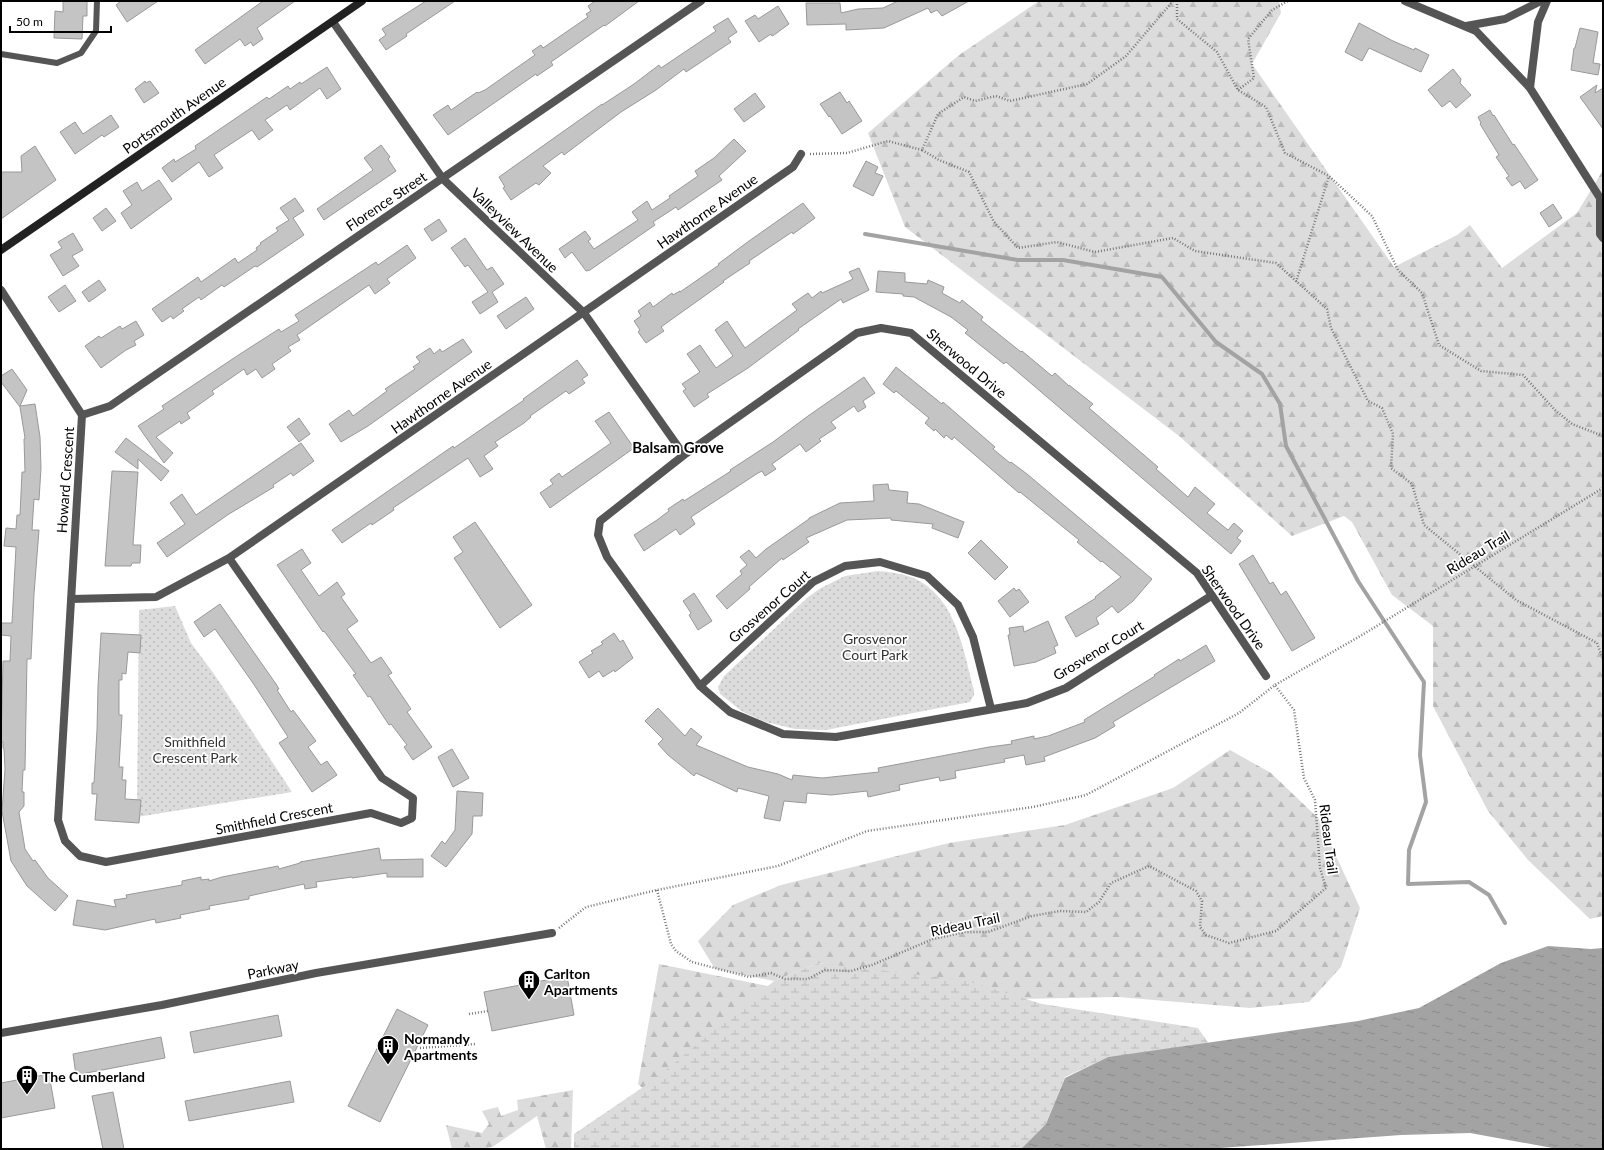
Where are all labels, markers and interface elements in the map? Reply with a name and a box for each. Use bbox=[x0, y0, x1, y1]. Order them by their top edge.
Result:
scale bar bbox=[10, 8, 111, 34]
text: 50 m bbox=[16, 14, 43, 29]
street label: Portsmouth Avenue bbox=[119, 73, 229, 157]
street label: Florence Street bbox=[343, 168, 429, 234]
street label: Hawthorne Avenue bbox=[653, 170, 761, 252]
street label: Valleyview Avenue bbox=[468, 184, 562, 276]
street label: Sherwood Drive bbox=[923, 325, 1011, 401]
street label: Hawthorne Avenue bbox=[387, 355, 495, 437]
street label: Howard Crescent bbox=[53, 426, 77, 534]
district label: Balsam Grove bbox=[632, 438, 724, 456]
street label: Rideau Trail bbox=[1443, 527, 1513, 577]
street label: Sherwood Drive bbox=[1199, 561, 1269, 653]
street label: Grosvenor Court bbox=[725, 566, 813, 646]
street label: Grosvenor Court bbox=[1050, 616, 1146, 684]
park label: Grosvenor Court Park bbox=[842, 630, 909, 663]
park label: Smithfield Crescent Park bbox=[152, 733, 238, 766]
street label: Smithfield Crescent bbox=[214, 798, 334, 838]
street label: Rideau Trail bbox=[1316, 803, 1342, 875]
street label: Rideau Trail bbox=[929, 908, 1001, 940]
street label: Parkway bbox=[246, 956, 301, 982]
place label: Carlton Apartments bbox=[543, 965, 618, 998]
building icon: Carlton Apartments bbox=[516, 968, 542, 1001]
place label: Normandy Apartments bbox=[403, 1030, 478, 1063]
building icon: Normandy Apartments bbox=[375, 1033, 401, 1066]
building icon: The Cumberland bbox=[14, 1063, 40, 1096]
place label: The Cumberland bbox=[42, 1068, 145, 1085]

